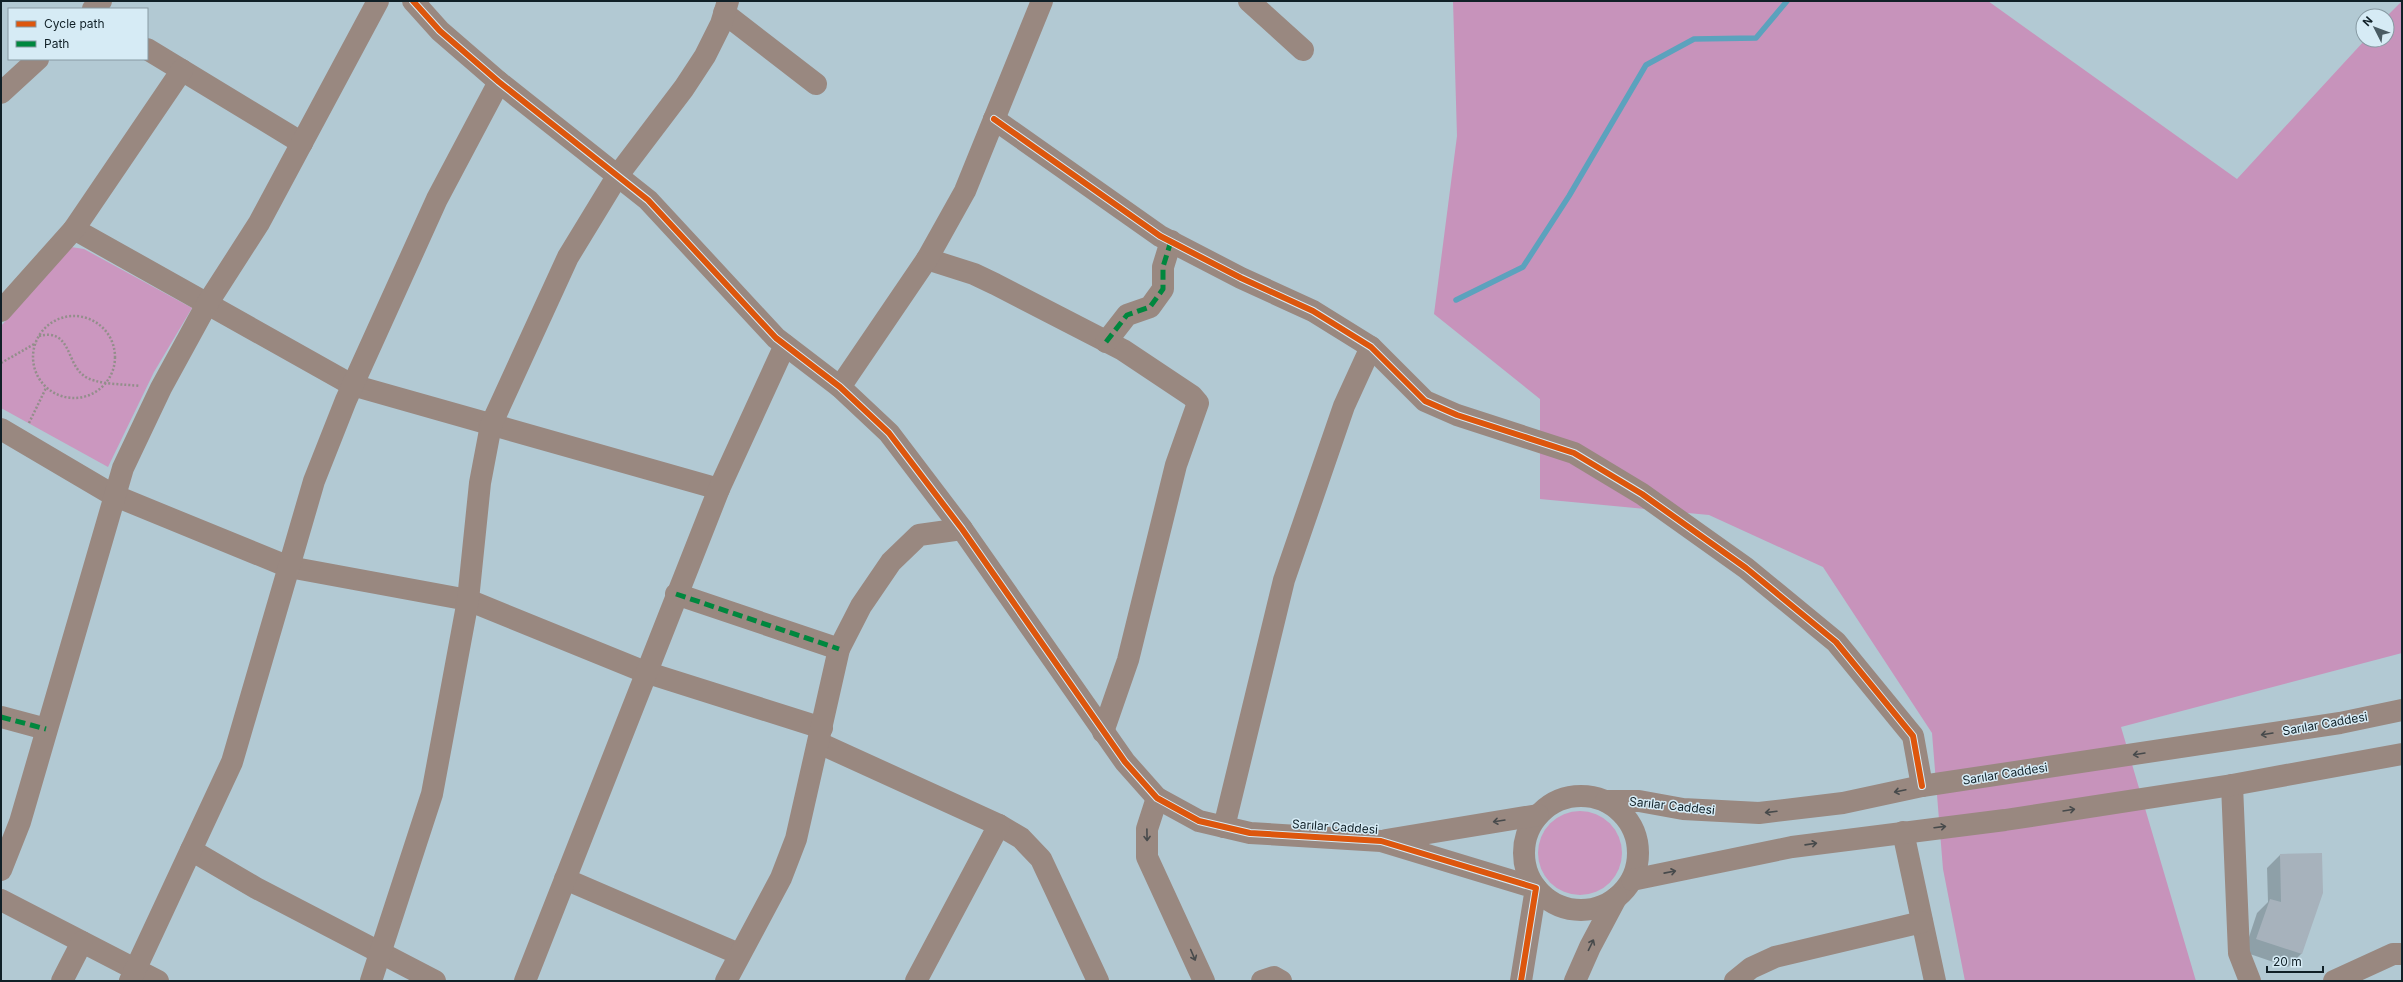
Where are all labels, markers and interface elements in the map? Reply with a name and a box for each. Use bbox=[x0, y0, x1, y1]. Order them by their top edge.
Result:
legend bbox=[8, 8, 148, 60]
north arrow bbox=[2355, 8, 2395, 48]
text: N bbox=[2360, 14, 2376, 29]
text: Cycle path bbox=[44, 16, 105, 31]
text: Path bbox=[44, 36, 69, 51]
street label: Sarılar Caddesi bbox=[2281, 709, 2369, 738]
one-way arrow bbox=[2261, 730, 2274, 738]
one-way arrow bbox=[2133, 750, 2146, 758]
street label: Sarılar Caddesi bbox=[1961, 759, 2049, 788]
one-way arrow bbox=[1894, 788, 1907, 796]
street label: Sarılar Caddesi bbox=[1628, 794, 1716, 817]
one-way arrow bbox=[2062, 806, 2075, 814]
one-way arrow bbox=[1765, 808, 1778, 816]
street label: Sarılar Caddesi bbox=[1292, 816, 1379, 837]
one-way arrow bbox=[1493, 817, 1506, 825]
one-way arrow bbox=[1933, 824, 1946, 831]
one-way arrow bbox=[1143, 828, 1151, 841]
one-way arrow bbox=[1804, 840, 1817, 848]
one-way arrow bbox=[1663, 868, 1676, 876]
one-way arrow bbox=[1588, 940, 1595, 952]
scale bar bbox=[2267, 948, 2323, 974]
one-way arrow bbox=[1189, 949, 1197, 961]
text: 20 m bbox=[2273, 954, 2302, 969]

